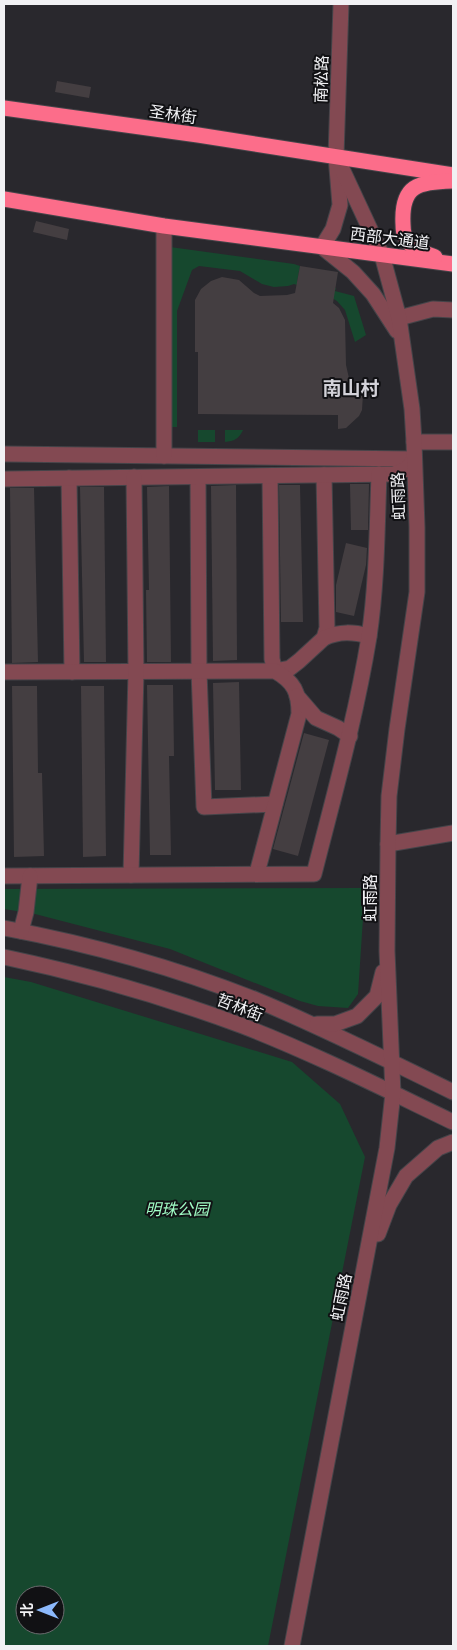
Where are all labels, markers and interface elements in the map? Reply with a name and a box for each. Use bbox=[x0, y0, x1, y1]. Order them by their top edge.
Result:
street label: 南松路 bbox=[311, 55, 332, 103]
street label: 圣林街 bbox=[148, 102, 198, 127]
street label: 西部大通道 bbox=[349, 224, 431, 253]
district label: 南山村 bbox=[322, 377, 380, 400]
street label: 虹雨路 bbox=[388, 472, 409, 520]
street label: 虹雨路 bbox=[361, 874, 380, 922]
street label: 哲林街 bbox=[214, 990, 266, 1025]
park label: 明珠公园 bbox=[145, 1200, 211, 1219]
street label: 虹雨路 bbox=[328, 1272, 355, 1322]
north arrow bbox=[15, 1585, 65, 1635]
text: 北 bbox=[19, 1603, 35, 1617]

